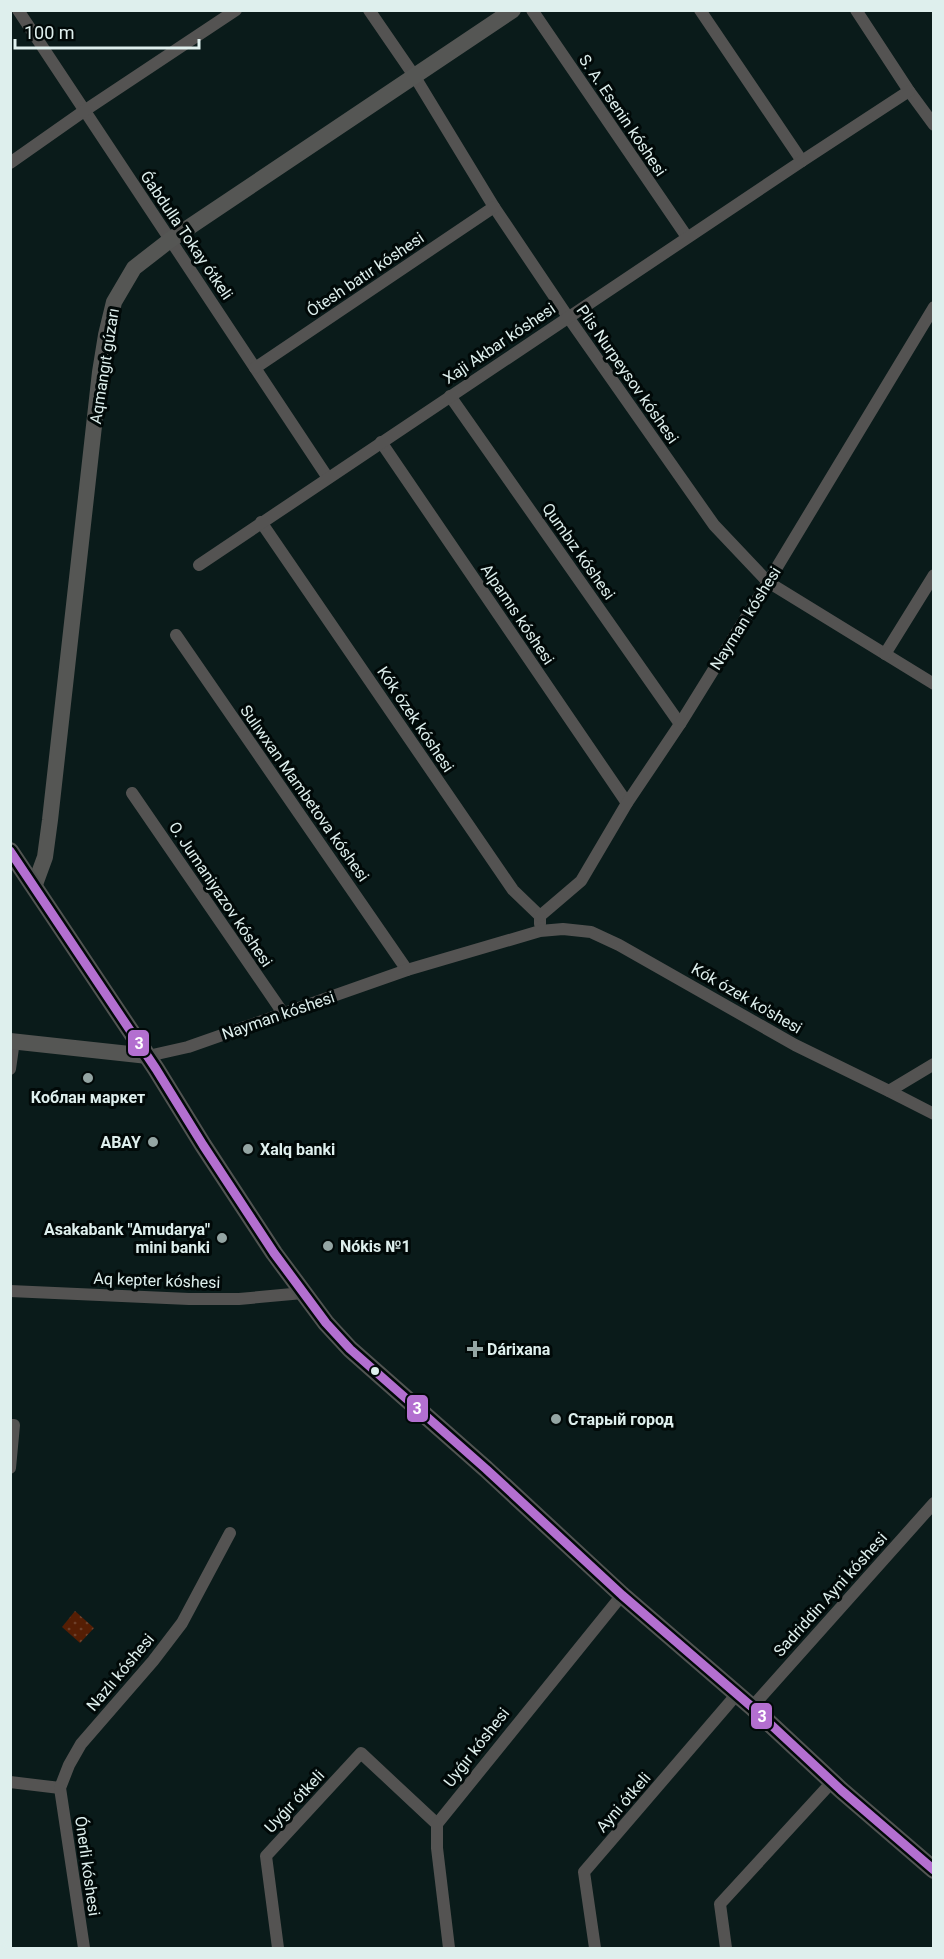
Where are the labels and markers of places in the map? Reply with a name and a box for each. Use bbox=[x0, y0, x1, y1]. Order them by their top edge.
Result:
marker: Коблан маркет bbox=[81, 1071, 95, 1085]
place label: Коблан маркет bbox=[31, 1088, 145, 1107]
place label: ABAY bbox=[100, 1133, 141, 1152]
marker: ABAY bbox=[146, 1135, 160, 1149]
place label: Xalq banki bbox=[260, 1140, 335, 1159]
marker: Xalq banki bbox=[241, 1142, 255, 1156]
place label: Asakabank "Amudarya" mini banki bbox=[44, 1220, 210, 1257]
marker: Asakabank "Amudarya" mini banki bbox=[215, 1231, 229, 1245]
place label: Nókis №1 bbox=[340, 1237, 411, 1256]
marker: Nókis №1 bbox=[321, 1239, 335, 1253]
place label: Dárixana bbox=[487, 1340, 551, 1359]
marker: Dárixana bbox=[468, 1342, 482, 1356]
unlabelled marker bbox=[369, 1365, 381, 1377]
place label: Старый город bbox=[568, 1410, 674, 1429]
marker: Старый город bbox=[549, 1412, 563, 1426]

